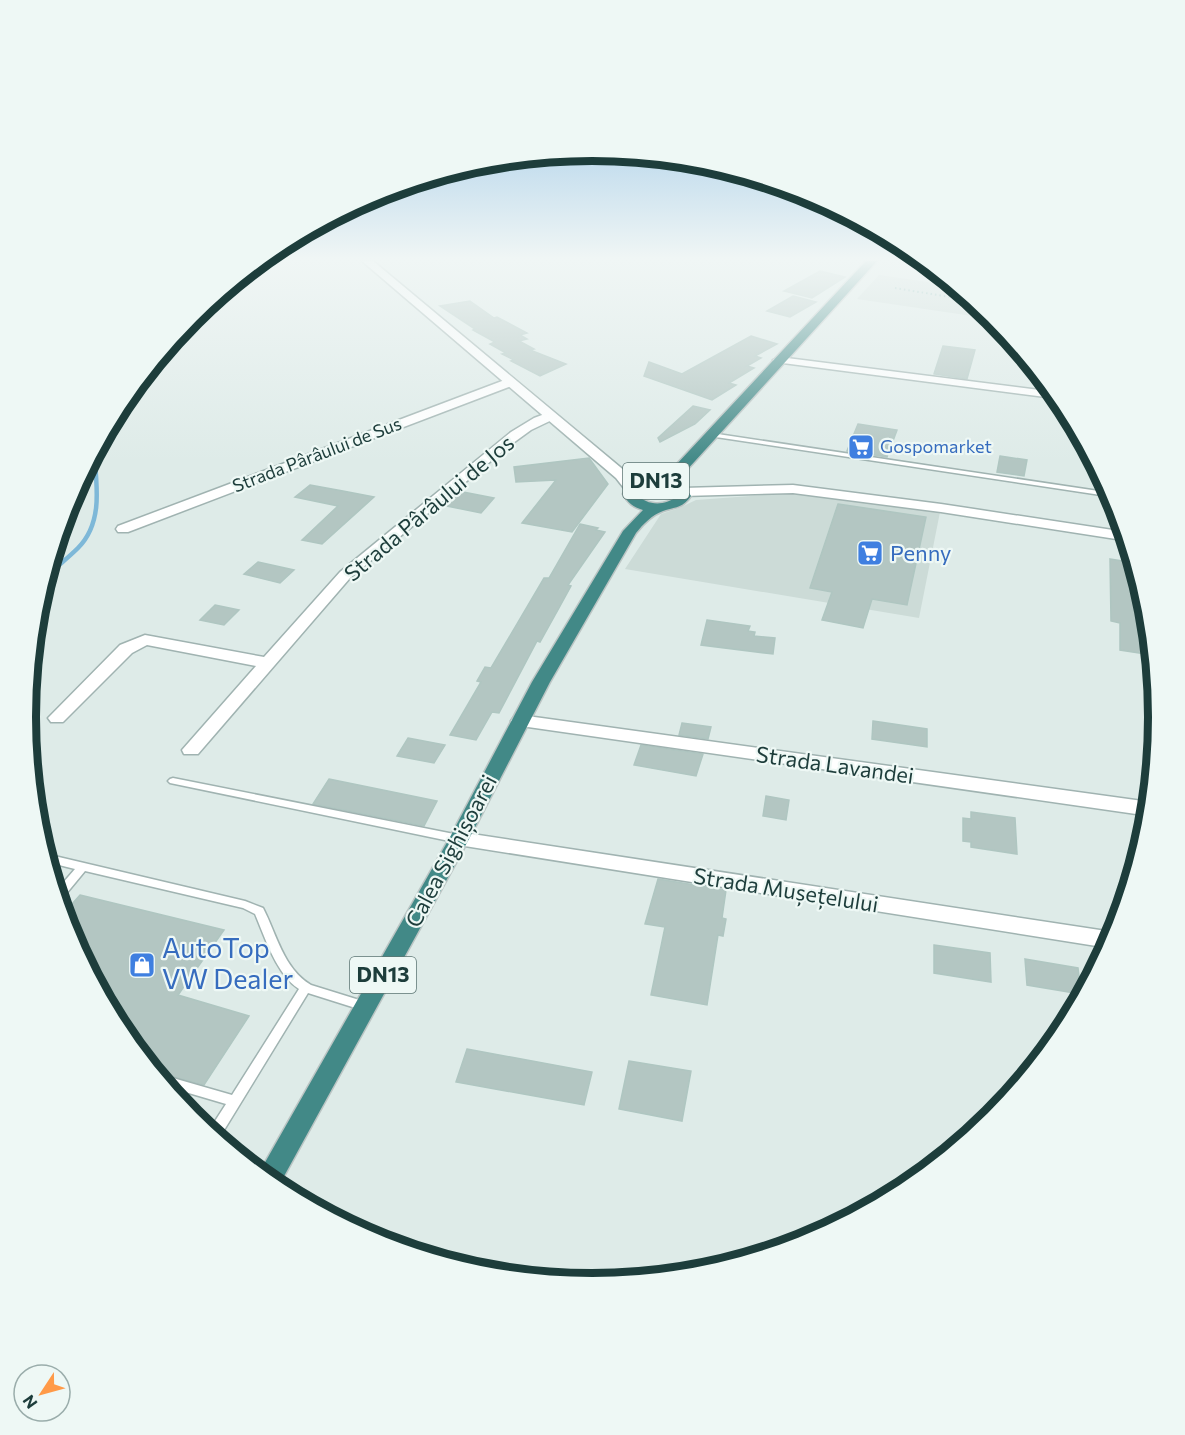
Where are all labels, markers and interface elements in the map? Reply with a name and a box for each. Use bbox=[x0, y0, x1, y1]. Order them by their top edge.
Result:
street label: Strada Pârâului de Sus bbox=[229, 412, 404, 496]
street label: Strada Pârâului de Jos bbox=[338, 429, 519, 587]
supermarket icon: Gospomarket bbox=[846, 432, 876, 462]
place label: Gospomarket bbox=[880, 435, 992, 457]
road number: DN13 bbox=[623, 463, 689, 499]
supermarket icon: Penny bbox=[855, 538, 885, 568]
place label: Penny bbox=[890, 539, 951, 566]
street label: Strada Lavandei bbox=[754, 740, 916, 789]
street label: Calea Sighișoarei bbox=[399, 770, 503, 932]
street label: Strada Mușețelului bbox=[692, 862, 880, 918]
place label: AutoTop VW Dealer bbox=[162, 931, 294, 995]
shop icon: AutoTop VW Dealer bbox=[127, 950, 157, 980]
road number: DN13 bbox=[350, 957, 416, 993]
north arrow bbox=[12, 1363, 72, 1423]
text: N bbox=[18, 1392, 41, 1413]

